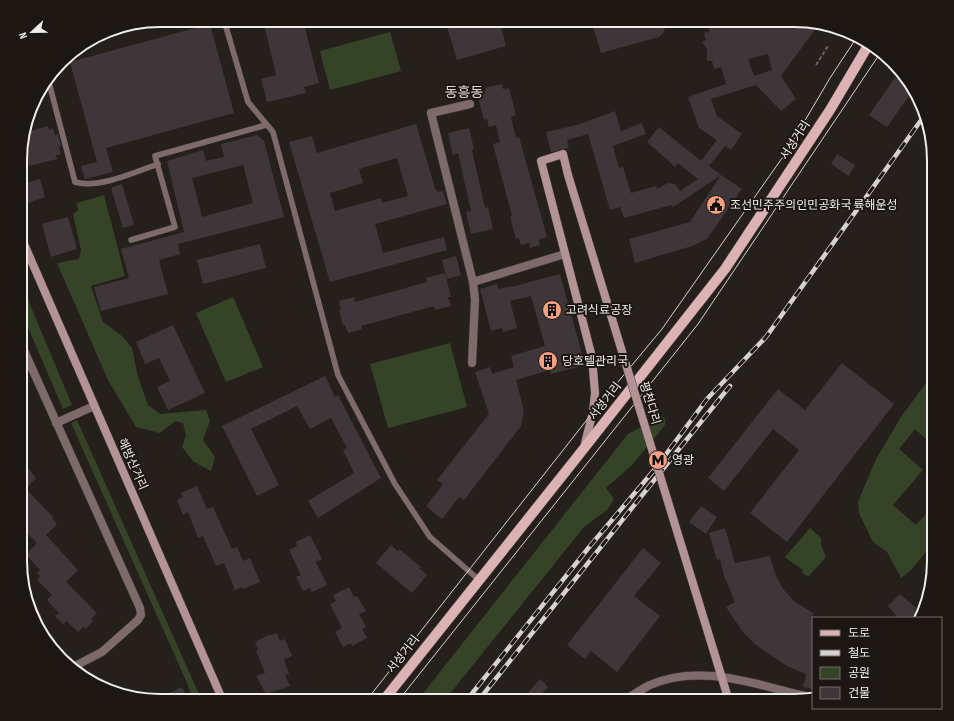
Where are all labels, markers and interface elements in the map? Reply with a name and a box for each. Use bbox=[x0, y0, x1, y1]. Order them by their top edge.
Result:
north arrow bbox=[12, 12, 52, 52]
text: N bbox=[16, 30, 30, 41]
district label: 동흥동 bbox=[445, 84, 483, 101]
street label: 서성거리 bbox=[777, 118, 814, 163]
public building icon: 조선민주주의인민공화국 륙해운성 bbox=[705, 194, 727, 216]
place label: 조선민주주의인민공화국 륙해운성 bbox=[730, 198, 898, 213]
building icon: 고려식료공장 bbox=[541, 299, 563, 321]
place label: 고려식료공장 bbox=[566, 303, 632, 318]
building icon: 당호텔관리국 bbox=[537, 350, 559, 372]
place label: 당호텔관리국 bbox=[562, 354, 628, 369]
street label: 서성거리 bbox=[586, 379, 625, 423]
street label: 평천다리 bbox=[636, 380, 663, 426]
street label: 해방산거리 bbox=[114, 436, 151, 492]
metro station icon: 영광 bbox=[647, 449, 669, 471]
place label: 영광 bbox=[672, 453, 694, 468]
legend bbox=[812, 617, 942, 709]
text: 도로 bbox=[848, 626, 870, 641]
street label: 서성거리 bbox=[384, 632, 423, 676]
text: 철도 bbox=[848, 646, 870, 661]
text: 공원 bbox=[848, 666, 870, 681]
text: 건물 bbox=[848, 686, 870, 701]

